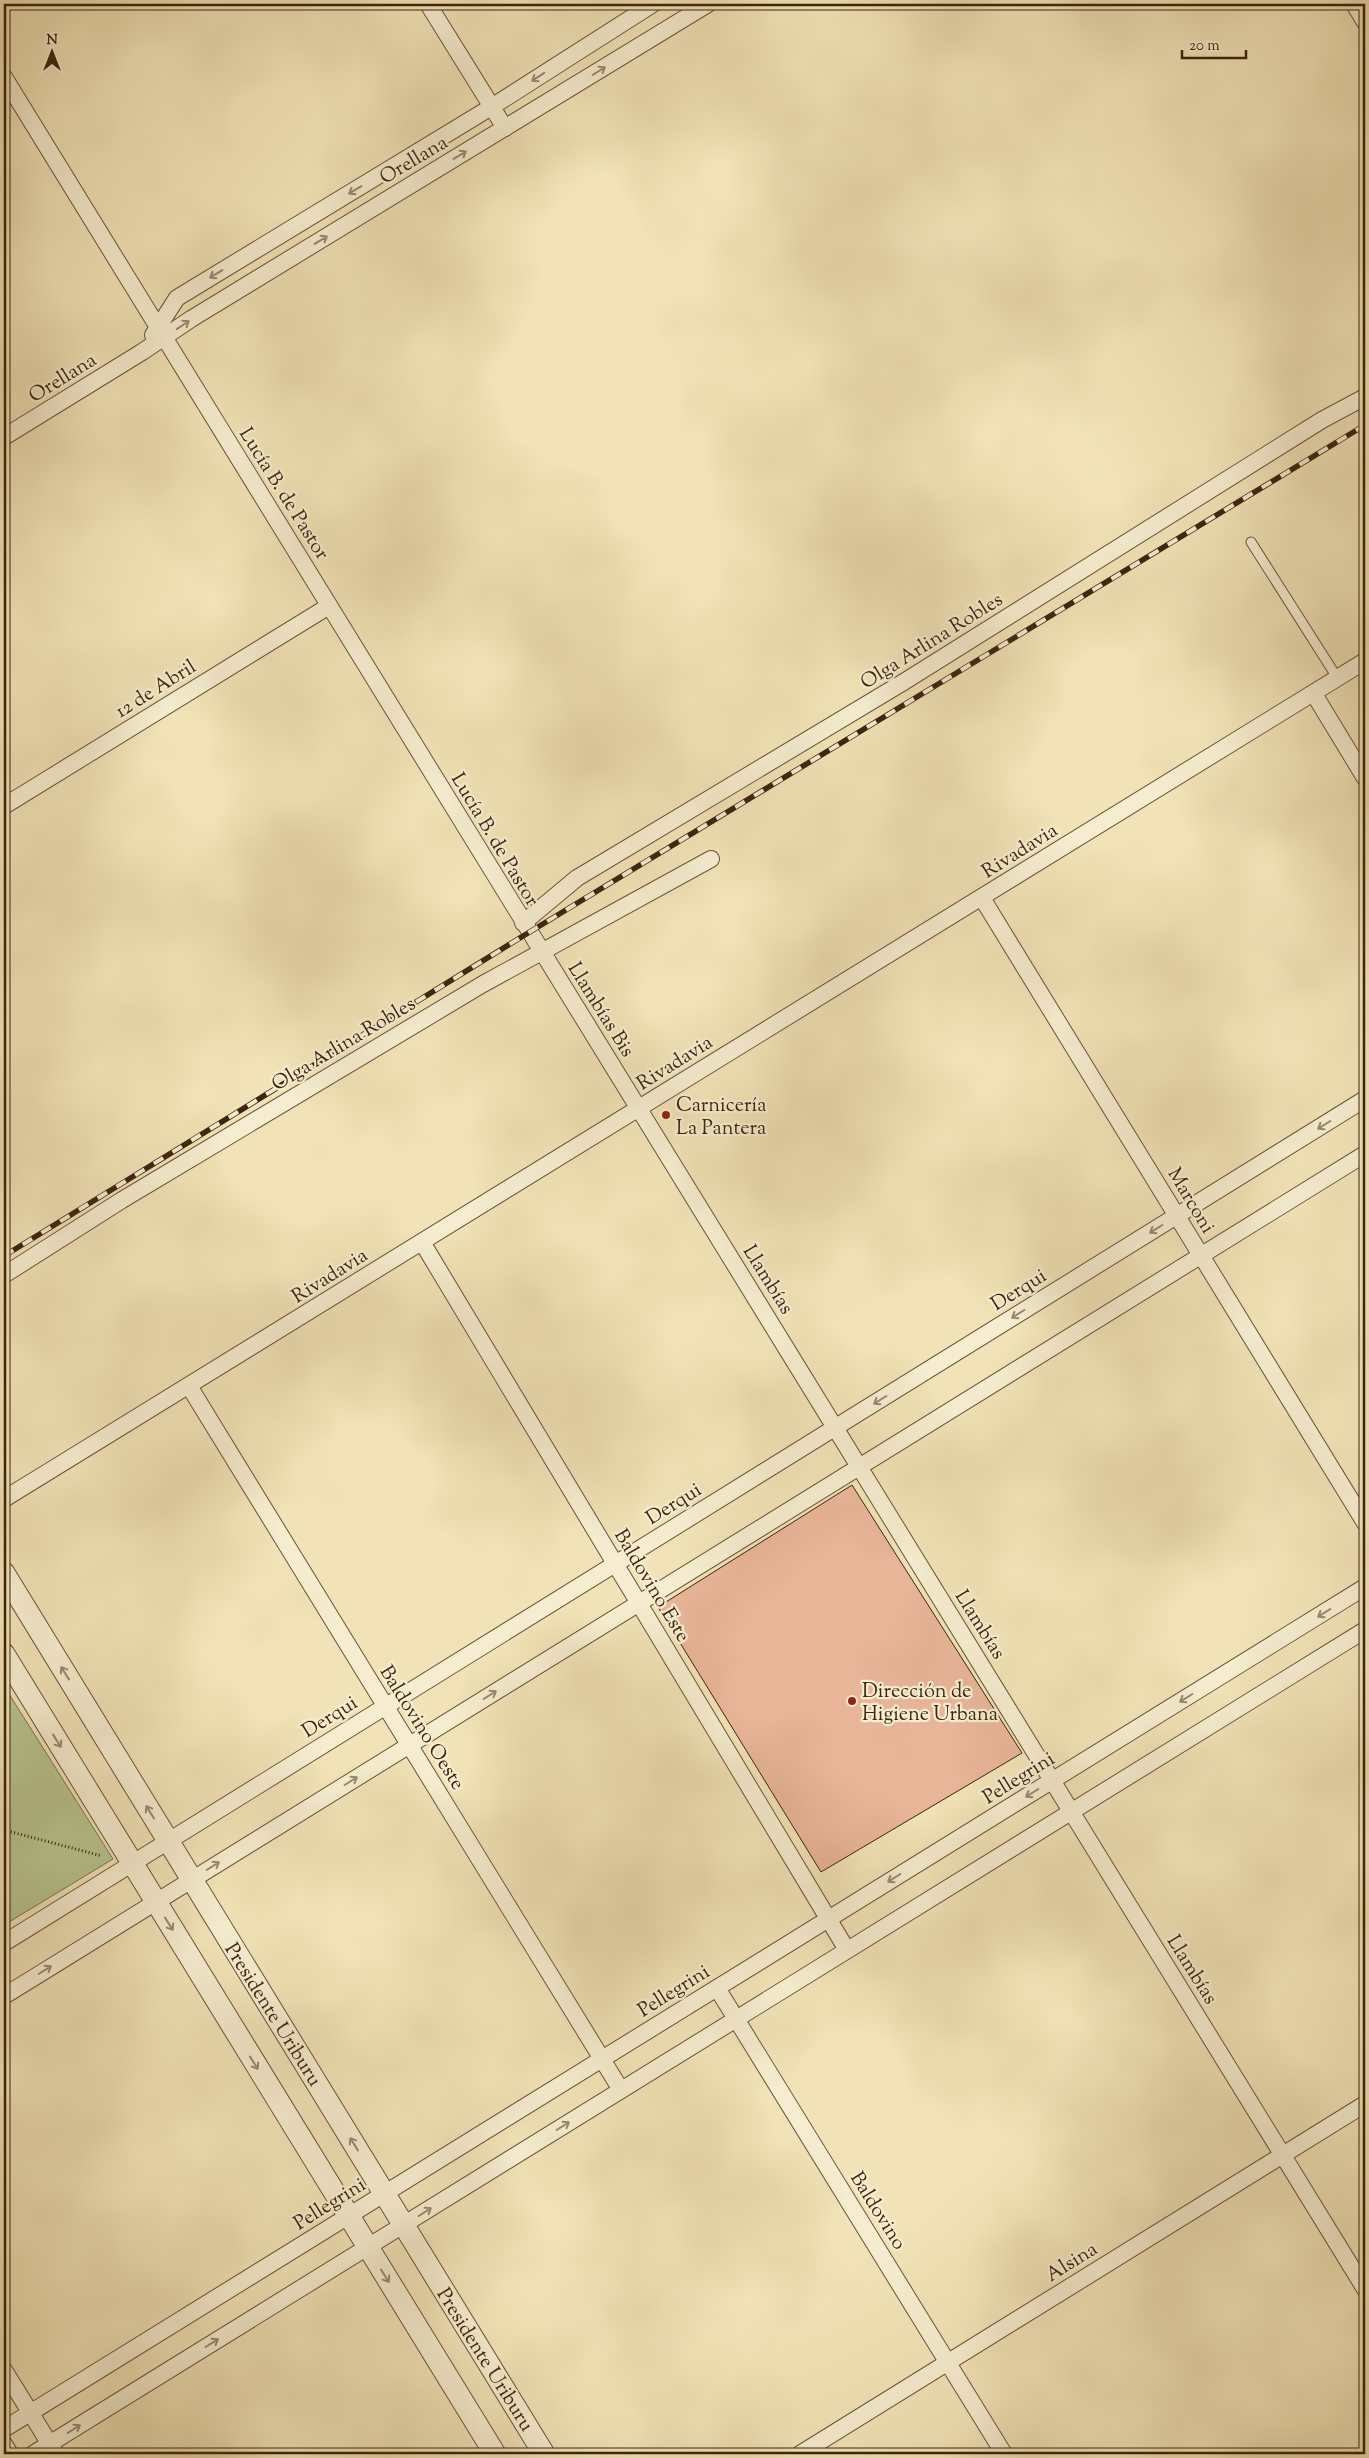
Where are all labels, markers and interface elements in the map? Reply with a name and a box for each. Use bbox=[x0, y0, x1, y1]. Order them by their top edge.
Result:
north arrow bbox=[28, 28, 78, 78]
scale bar bbox=[1182, 28, 1245, 60]
text: N bbox=[46, 31, 58, 51]
text: 20 m bbox=[1189, 36, 1220, 57]
one-way arrow bbox=[591, 65, 605, 75]
one-way arrow bbox=[532, 73, 546, 83]
street label: Orellana bbox=[375, 129, 454, 193]
one-way arrow bbox=[453, 150, 467, 160]
one-way arrow bbox=[349, 185, 363, 195]
one-way arrow bbox=[314, 234, 328, 244]
one-way arrow bbox=[210, 270, 224, 280]
one-way arrow bbox=[175, 319, 189, 329]
street label: Orellana bbox=[24, 347, 103, 411]
street label: Lucía B. de Pastor bbox=[231, 423, 335, 567]
street label: Olga Arlina Robles bbox=[855, 586, 1009, 698]
street label: 12 de Abril bbox=[110, 654, 203, 726]
street label: Lucía B. de Pastor bbox=[442, 768, 545, 913]
street label: Rivadavia bbox=[977, 817, 1064, 887]
street label: Llambías Bis bbox=[559, 957, 641, 1064]
street label: Olga Arlina Robles bbox=[267, 991, 422, 1100]
street label: Rivadavia bbox=[632, 1029, 719, 1099]
place label: Carnicería La Pantera bbox=[676, 1092, 766, 1144]
marker: Carnicería La Pantera bbox=[660, 1109, 672, 1121]
one-way arrow bbox=[1317, 1120, 1331, 1130]
street label: Marconi bbox=[1159, 1163, 1221, 1240]
one-way arrow bbox=[1149, 1224, 1163, 1234]
street label: Llambías bbox=[734, 1240, 800, 1321]
street label: Rivadavia bbox=[287, 1242, 374, 1312]
street label: Derqui bbox=[986, 1263, 1053, 1320]
one-way arrow bbox=[1011, 1310, 1025, 1320]
one-way arrow bbox=[873, 1395, 887, 1405]
street label: Derqui bbox=[641, 1477, 708, 1534]
street label: Baldovino Este bbox=[606, 1524, 696, 1649]
street label: Llambías bbox=[946, 1585, 1012, 1666]
one-way arrow bbox=[1317, 1608, 1331, 1618]
street label: Baldovino Oeste bbox=[371, 1660, 471, 1796]
one-way arrow bbox=[60, 1667, 70, 1681]
place label: Dirección de Higiene Urbana bbox=[862, 1678, 998, 1730]
street label: Derqui bbox=[297, 1690, 364, 1747]
one-way arrow bbox=[482, 1690, 496, 1700]
one-way arrow bbox=[1179, 1694, 1193, 1704]
marker: Dirección de Higiene Urbana bbox=[846, 1695, 858, 1707]
one-way arrow bbox=[52, 1733, 62, 1747]
street label: Pellegrini bbox=[978, 1745, 1061, 1813]
one-way arrow bbox=[344, 1776, 358, 1786]
one-way arrow bbox=[1026, 1788, 1040, 1798]
one-way arrow bbox=[145, 1805, 155, 1819]
one-way arrow bbox=[206, 1861, 220, 1871]
one-way arrow bbox=[888, 1874, 902, 1884]
one-way arrow bbox=[164, 1917, 175, 1931]
street label: Llambías bbox=[1158, 1930, 1224, 2011]
street label: Presidente Uriburu bbox=[216, 1938, 328, 2093]
street label: Pellegrini bbox=[633, 1958, 716, 2026]
one-way arrow bbox=[38, 1965, 52, 1975]
one-way arrow bbox=[250, 2055, 260, 2069]
one-way arrow bbox=[556, 2121, 570, 2131]
one-way arrow bbox=[348, 2138, 358, 2152]
street label: Baldovino bbox=[841, 2167, 912, 2256]
street label: Pellegrini bbox=[289, 2171, 372, 2239]
one-way arrow bbox=[417, 2206, 431, 2216]
street label: Alsina bbox=[1041, 2236, 1104, 2290]
one-way arrow bbox=[380, 2268, 390, 2282]
street label: Presidente Uriburu bbox=[428, 2283, 540, 2438]
one-way arrow bbox=[205, 2338, 219, 2348]
one-way arrow bbox=[67, 2423, 81, 2434]

